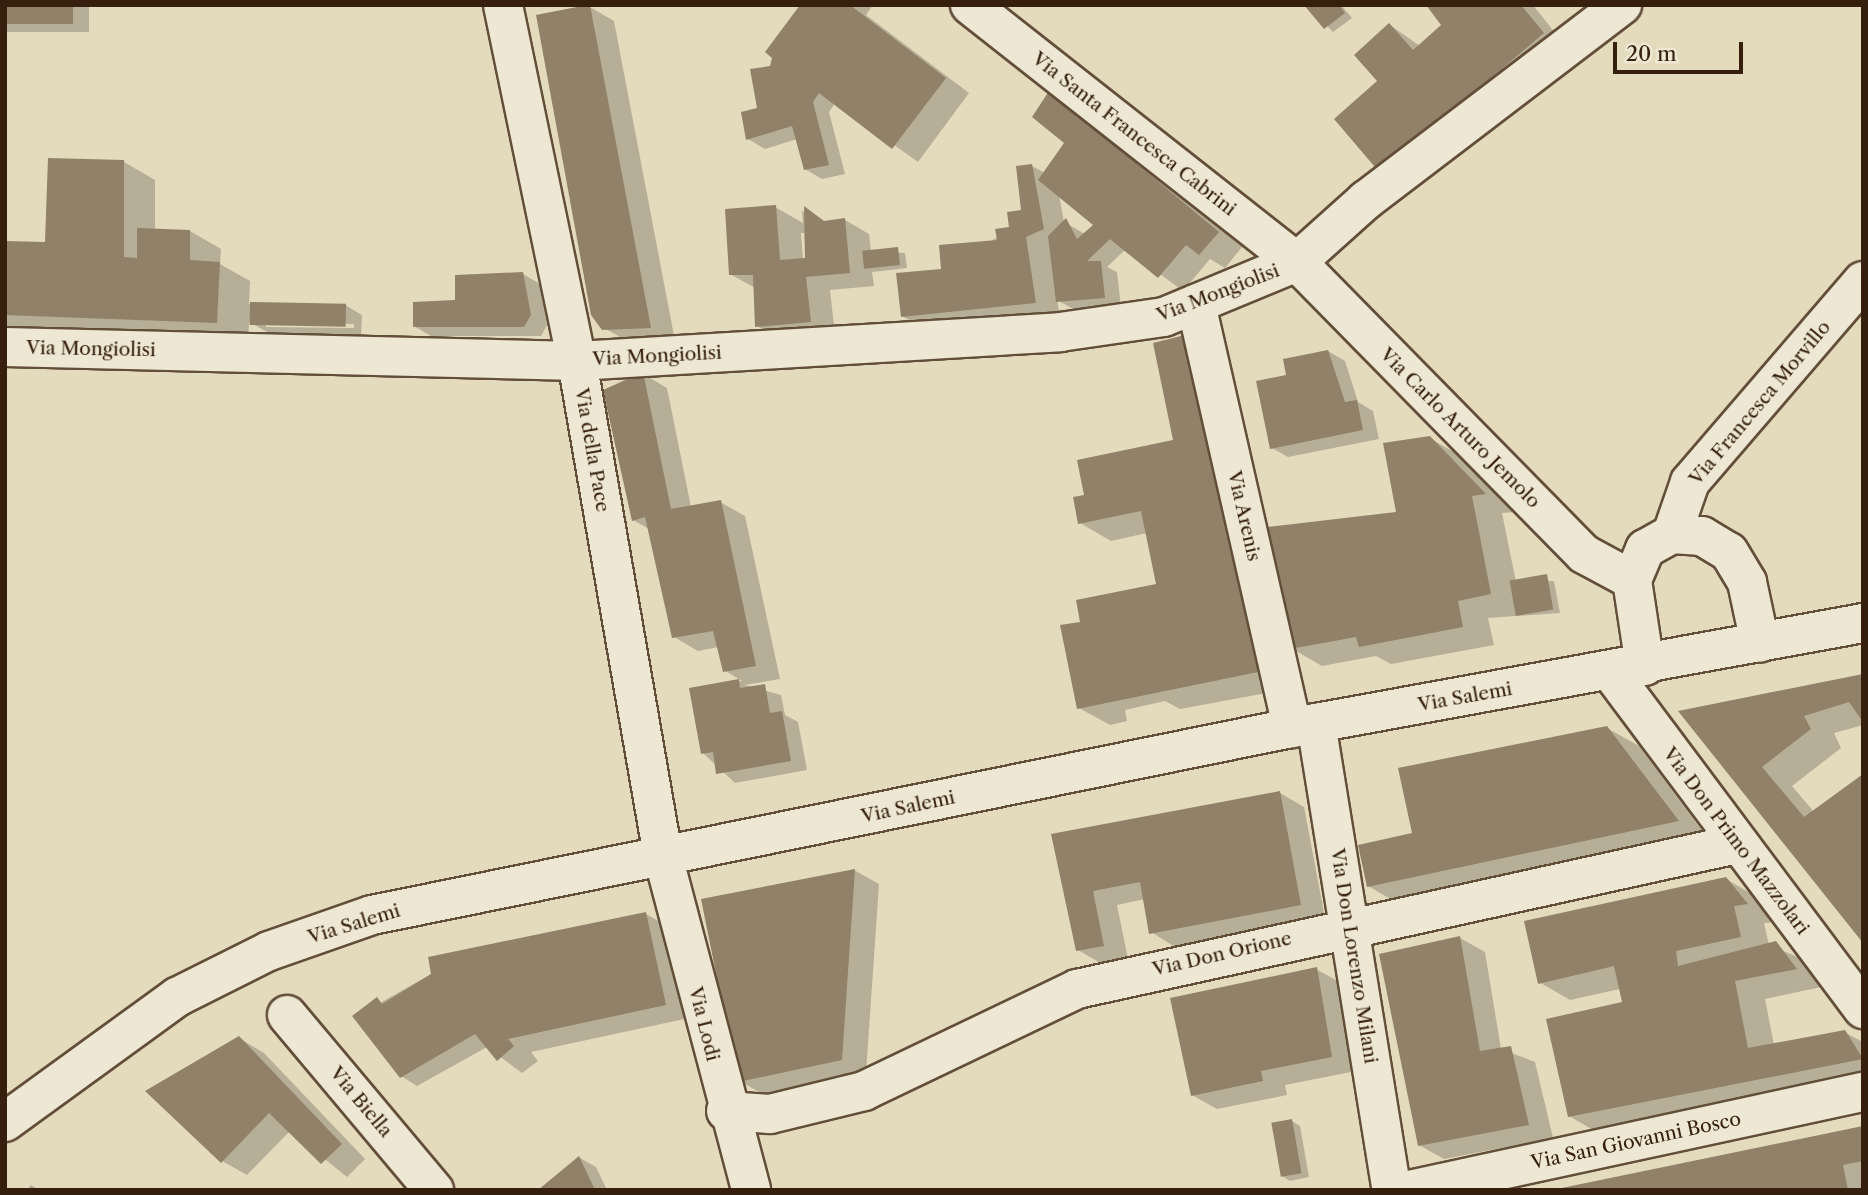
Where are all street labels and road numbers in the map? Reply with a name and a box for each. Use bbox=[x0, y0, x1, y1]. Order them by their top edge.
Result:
street label: Via Santa Francesca Cabrini bbox=[1027, 47, 1241, 221]
street label: Via Mongiolisi bbox=[1153, 259, 1283, 327]
street label: Via Francesca Morvillo bbox=[1684, 316, 1836, 490]
street label: Via Mongiolisi bbox=[26, 336, 156, 362]
street label: Via Mongiolisi bbox=[592, 341, 722, 371]
street label: Via Carlo Arturo Jemolo bbox=[1375, 343, 1545, 513]
street label: Via della Pace bbox=[570, 386, 614, 514]
street label: Via Arenis bbox=[1222, 468, 1266, 564]
street label: Via Salemi bbox=[1416, 677, 1514, 717]
street label: Via Don Primo Mazzolari bbox=[1658, 743, 1814, 939]
street label: Via Salemi bbox=[859, 786, 957, 828]
street label: Via Don Lorenzo Milani bbox=[1326, 847, 1382, 1065]
street label: Via Salemi bbox=[305, 899, 403, 949]
street label: Via Don Orione bbox=[1150, 927, 1294, 981]
street label: Via Lodi bbox=[684, 984, 724, 1064]
street label: Via Biella bbox=[325, 1062, 397, 1142]
street label: Via San Giovanni Bosco bbox=[1529, 1108, 1743, 1174]

